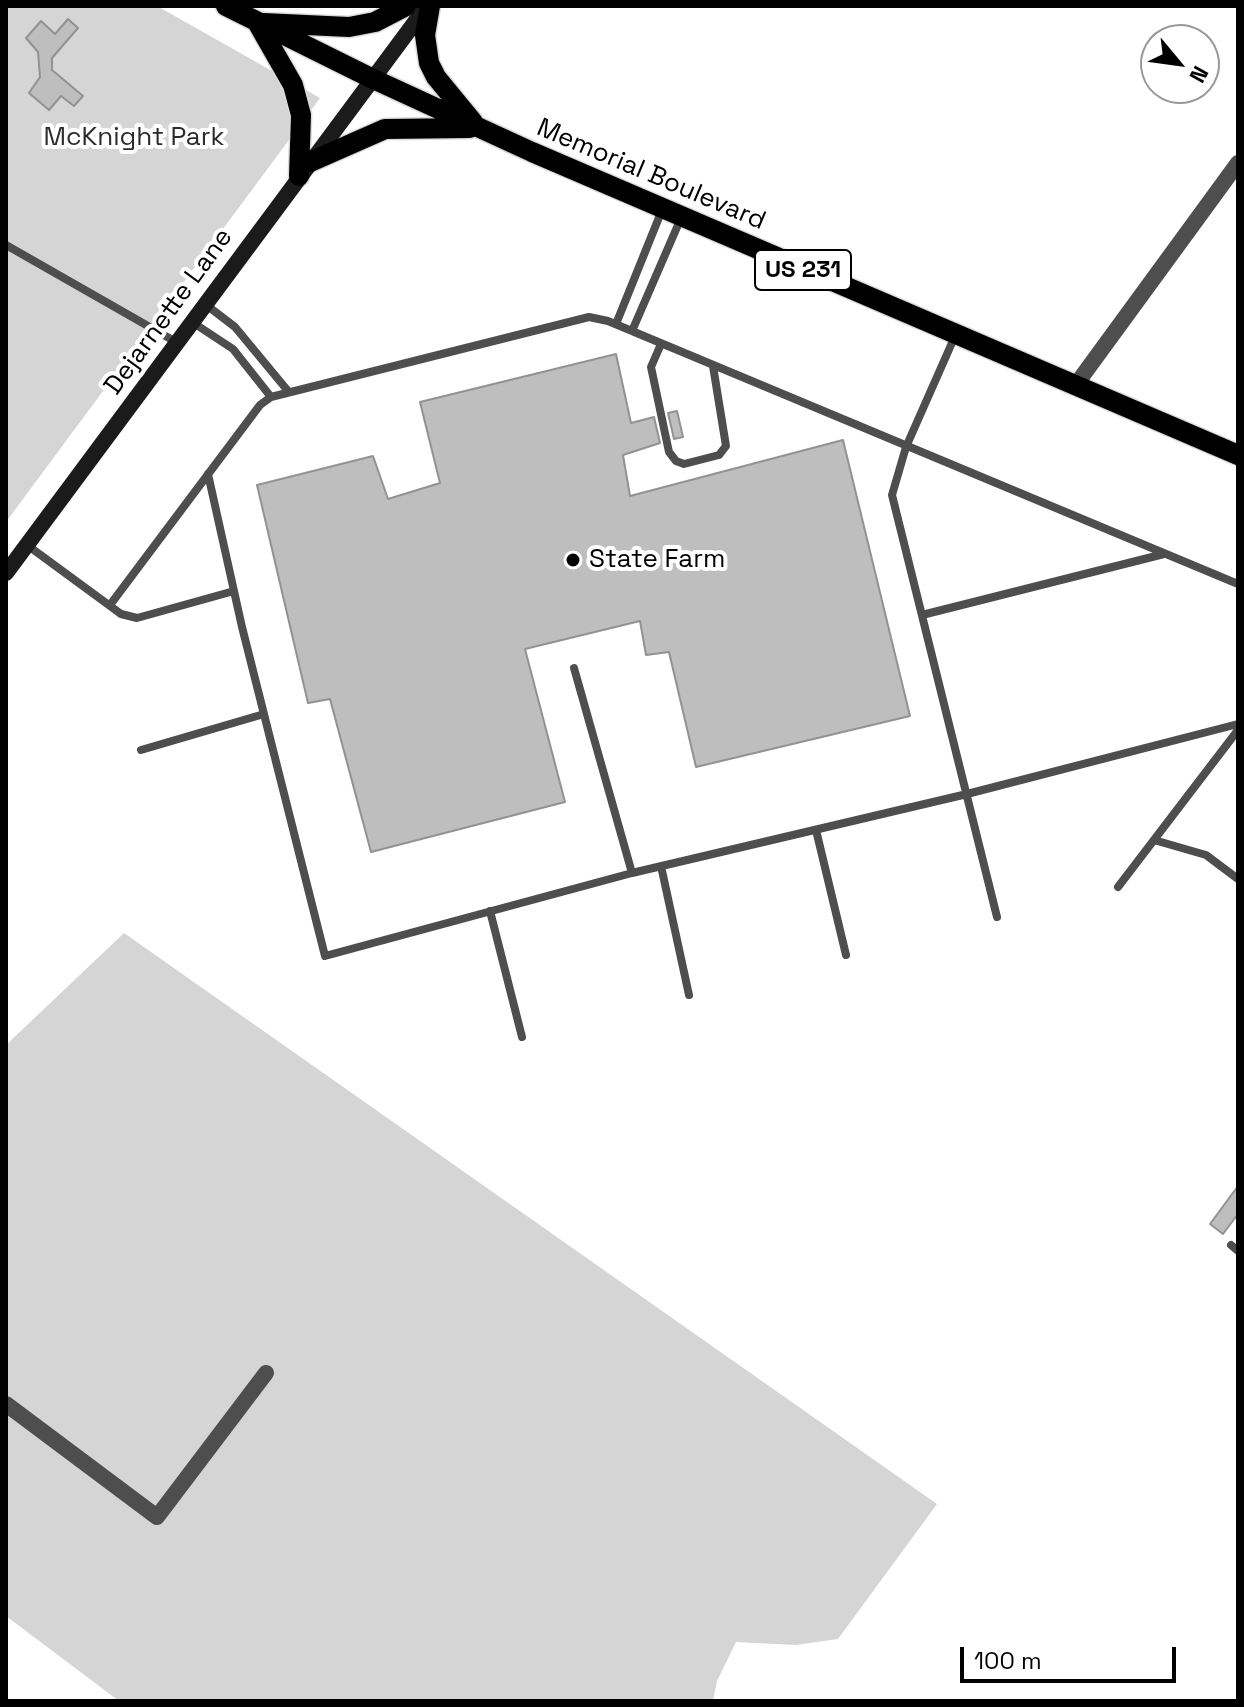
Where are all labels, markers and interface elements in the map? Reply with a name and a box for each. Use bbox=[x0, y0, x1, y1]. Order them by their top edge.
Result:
north arrow bbox=[1140, 24, 1220, 104]
text: N bbox=[1183, 61, 1215, 88]
street label: Memorial Boulevard bbox=[532, 113, 770, 237]
park label: McKnight Park bbox=[43, 122, 225, 154]
street label: Dejarnette Lane bbox=[98, 223, 240, 401]
road number: US 231 bbox=[755, 250, 851, 290]
place label: State Farm bbox=[589, 544, 725, 576]
marker: State Farm bbox=[564, 551, 582, 569]
scale bar bbox=[964, 1631, 1180, 1681]
text: 100 m bbox=[974, 1645, 1042, 1676]

